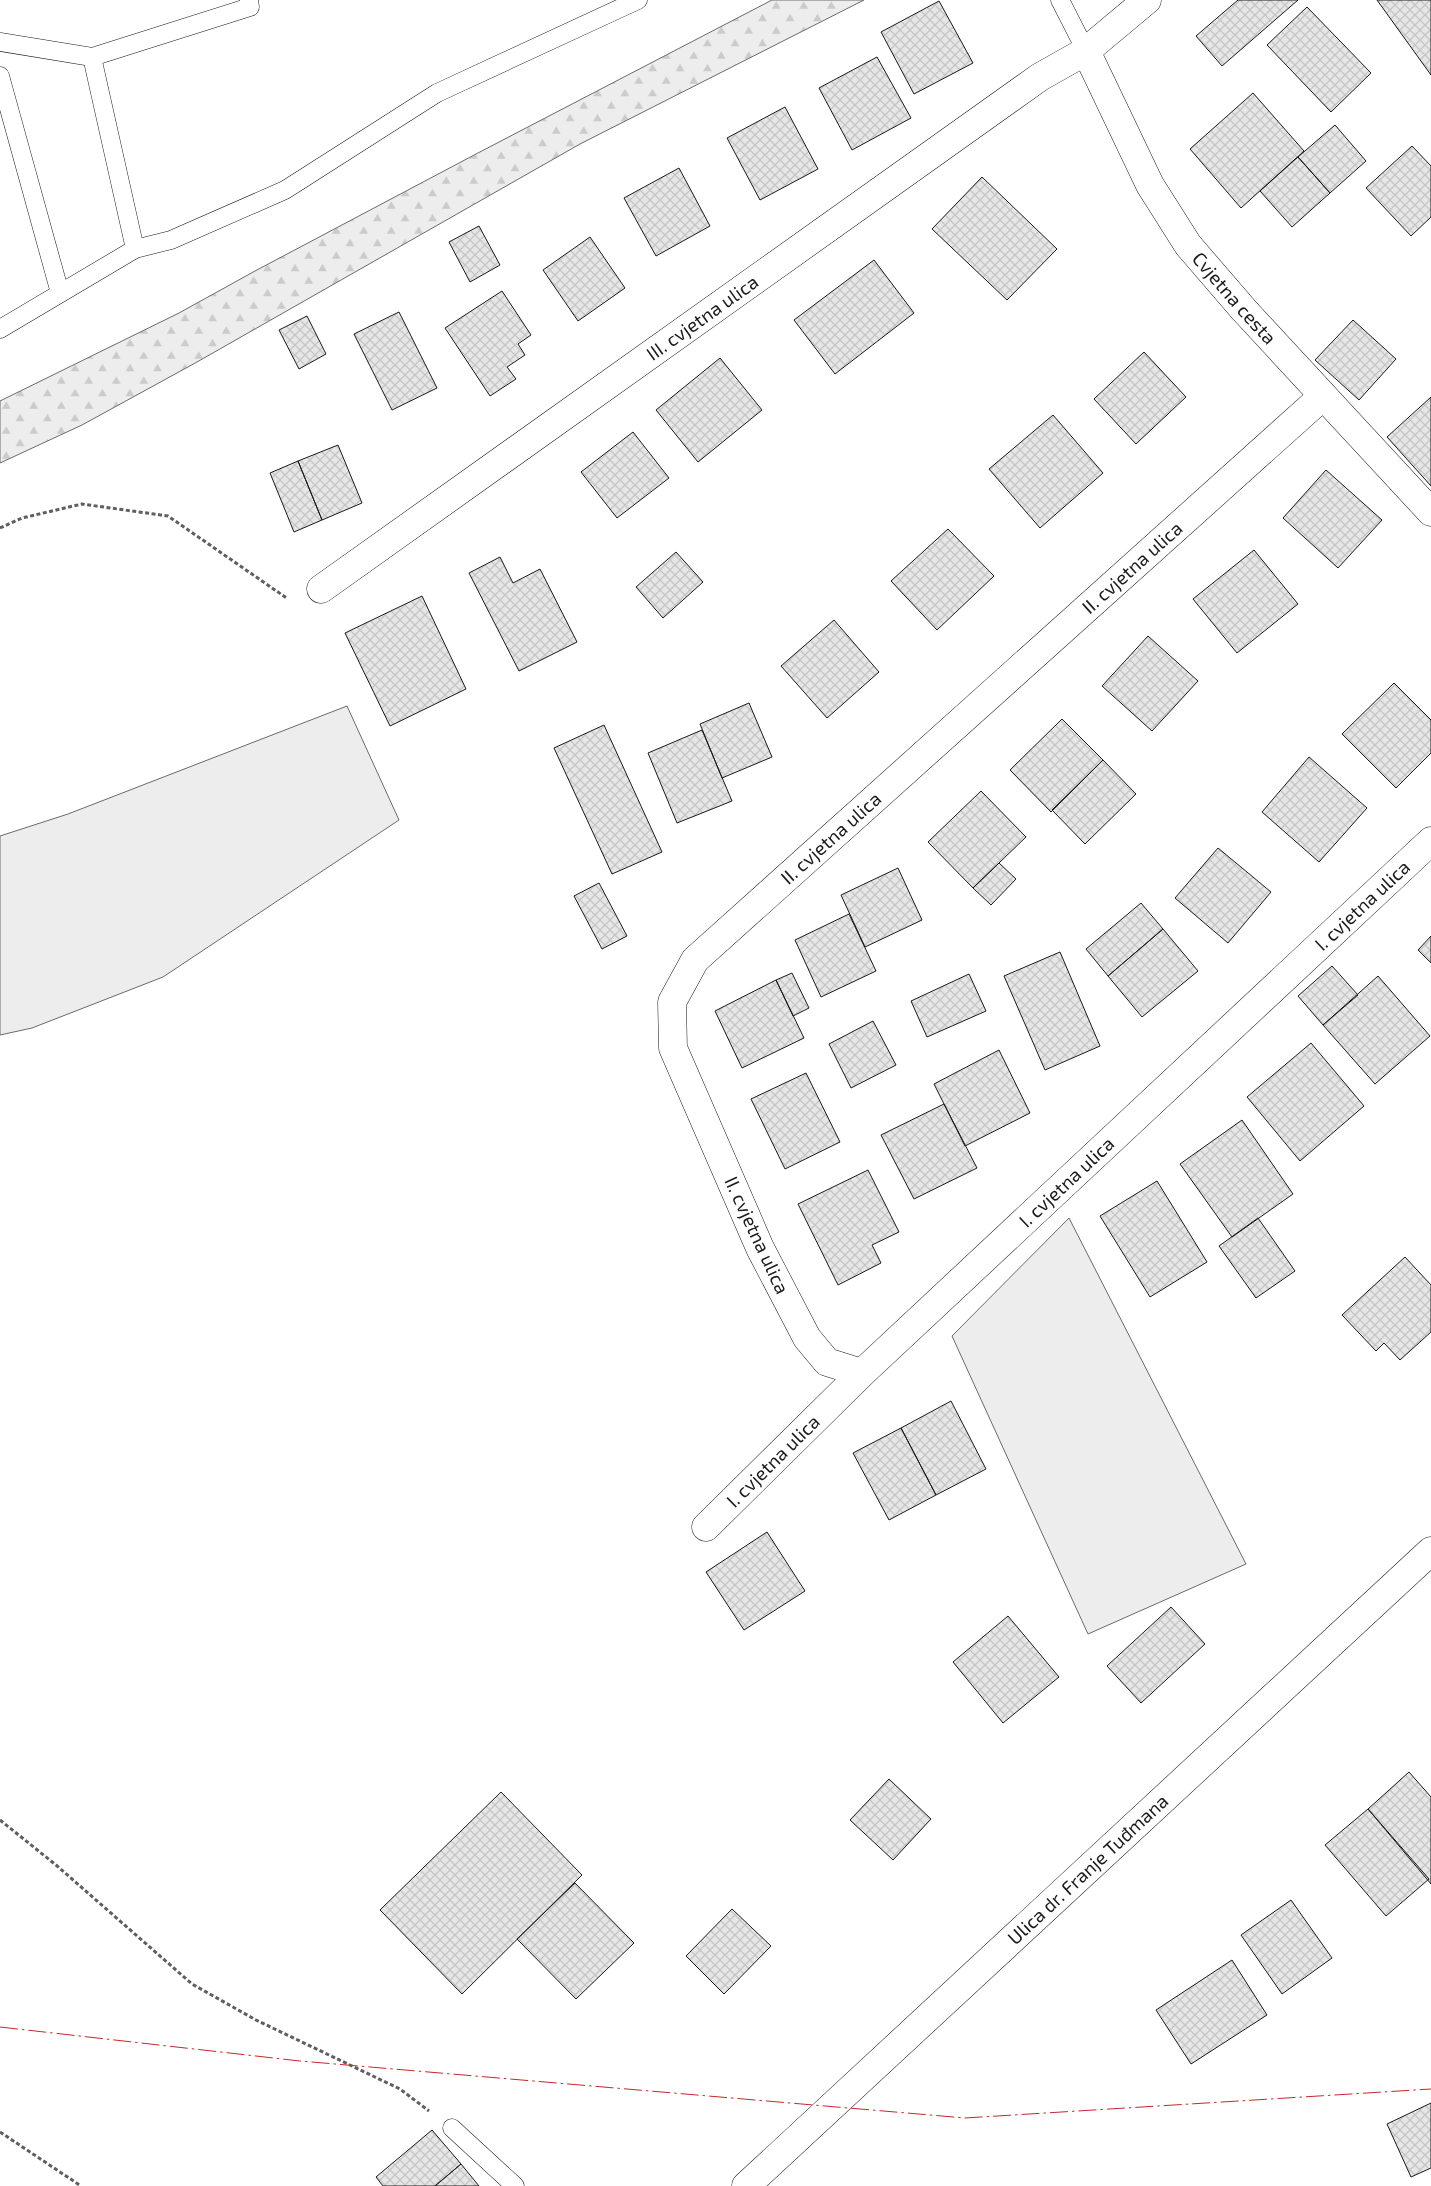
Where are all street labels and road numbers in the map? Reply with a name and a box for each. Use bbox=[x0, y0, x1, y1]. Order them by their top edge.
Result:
street label: Cvjetna cesta bbox=[1188, 247, 1282, 349]
street label: III. cvjetna ulica bbox=[642, 270, 762, 365]
street label: II. cvjetna ulica bbox=[1077, 516, 1187, 618]
street label: II. cvjetna ulica bbox=[776, 787, 885, 889]
street label: I. cvjetna ulica bbox=[1310, 855, 1414, 955]
street label: I. cvjetna ulica bbox=[1014, 1132, 1118, 1232]
street label: II. cvjetna ulica bbox=[720, 1173, 795, 1297]
street label: I. cvjetna ulica bbox=[721, 1410, 824, 1512]
street label: Ulica dr. Franje Tuđmana bbox=[1002, 1789, 1172, 1949]

